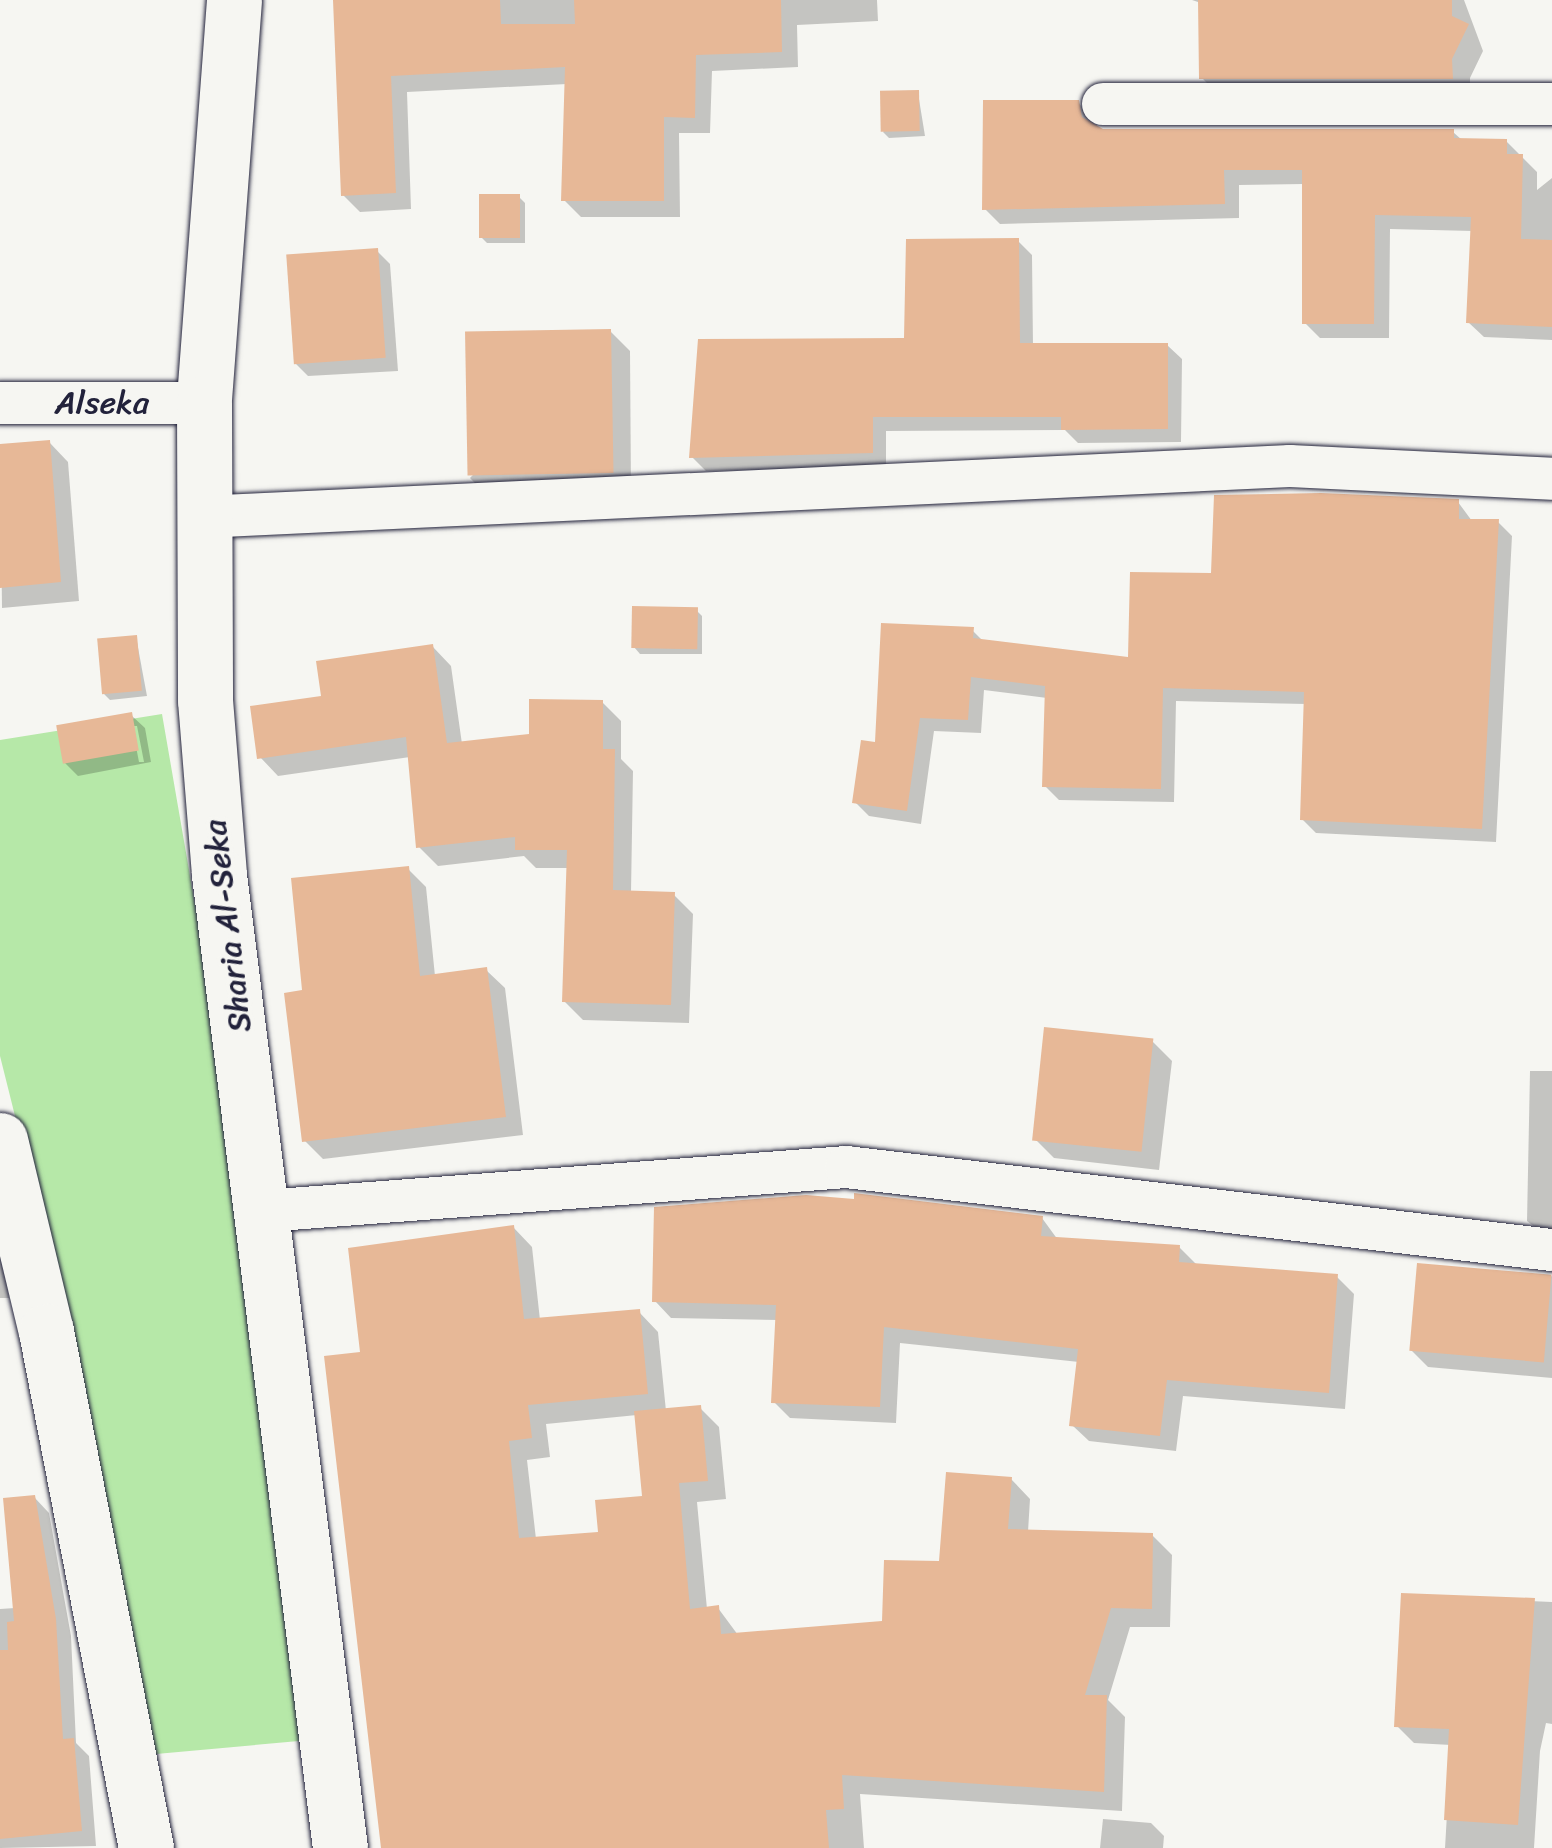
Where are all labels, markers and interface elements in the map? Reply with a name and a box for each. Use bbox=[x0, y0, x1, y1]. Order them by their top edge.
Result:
street label: Alseka bbox=[55, 384, 149, 422]
street label: Sharia Al-Seka bbox=[196, 818, 260, 1034]

